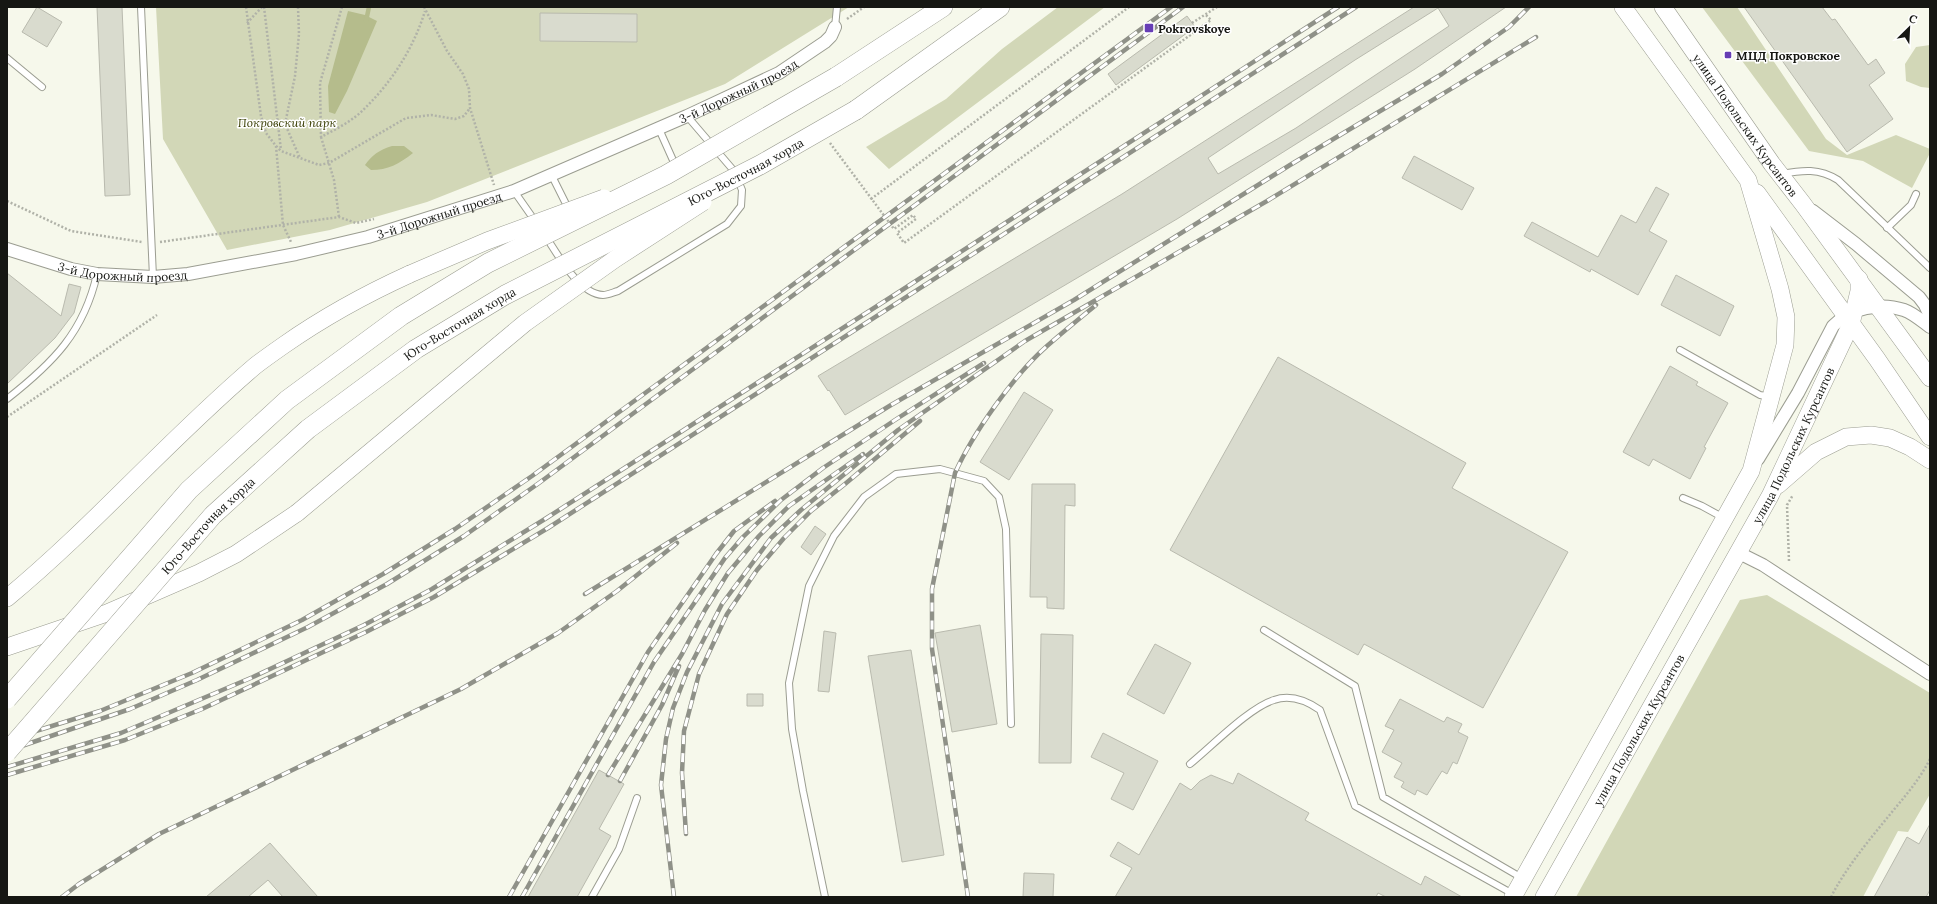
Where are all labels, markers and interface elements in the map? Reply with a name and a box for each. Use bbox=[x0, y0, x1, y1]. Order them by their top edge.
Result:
north arrow bbox=[1889, 8, 1929, 48]
text: С bbox=[1907, 11, 1920, 27]
place label: Pokrovskoye bbox=[1158, 21, 1231, 36]
marker: Pokrovskoye bbox=[1143, 22, 1155, 34]
place label: МЦД Покровское bbox=[1736, 48, 1840, 63]
marker: МЦД Покровское bbox=[1723, 50, 1733, 60]
street label: улица Подольских Курсантов bbox=[1690, 51, 1802, 199]
street label: 3-й Дорожный проезд bbox=[677, 55, 800, 126]
park label: Покровский парк bbox=[238, 115, 336, 130]
street label: Юго-Восточная хорда bbox=[685, 134, 806, 208]
street label: 3-й Дорожный проезд bbox=[375, 188, 503, 241]
street label: 3-й Дорожный проезд bbox=[56, 258, 188, 285]
street label: Юго-Восточная хорда bbox=[400, 283, 518, 363]
street label: улица Подольских Курсантов bbox=[1749, 365, 1837, 526]
street label: Юго-Восточная хорда bbox=[158, 474, 258, 577]
street label: улица Подольских Курсантов bbox=[1590, 651, 1687, 808]

